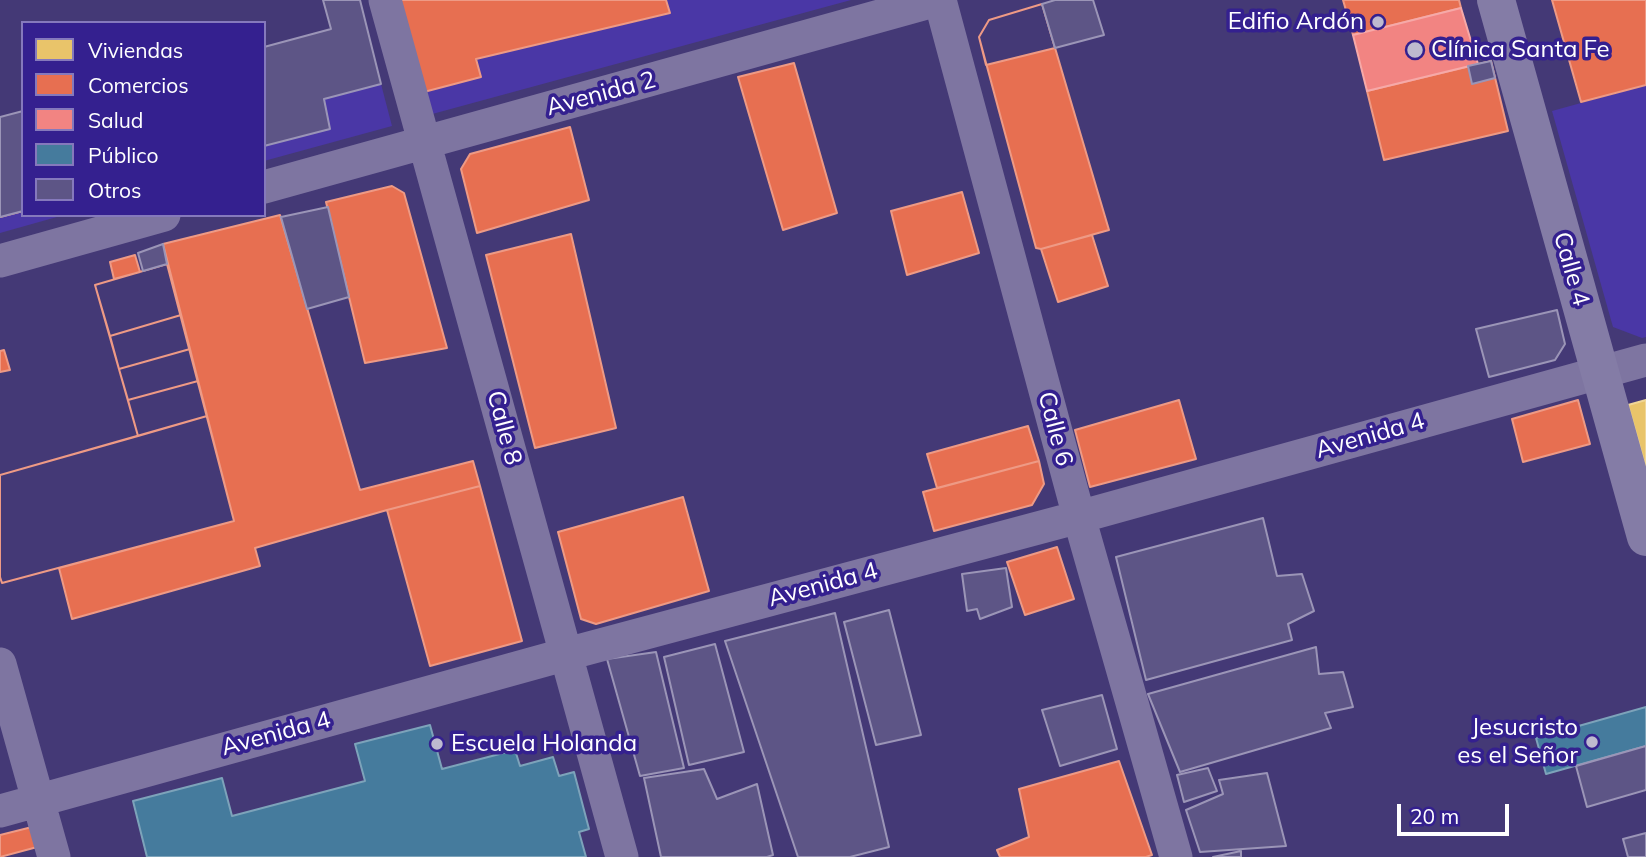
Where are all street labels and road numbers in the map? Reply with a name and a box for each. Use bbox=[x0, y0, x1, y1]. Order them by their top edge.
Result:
street label: Avenida 2 bbox=[543, 66, 659, 122]
street label: Calle 4 bbox=[1547, 229, 1595, 309]
street label: Calle 8 bbox=[480, 388, 528, 468]
street label: Calle 6 bbox=[1031, 389, 1079, 469]
street label: Avenida 4 bbox=[1312, 407, 1428, 465]
street label: Avenida 4 bbox=[765, 557, 881, 613]
street label: Avenida 4 bbox=[218, 706, 334, 762]

